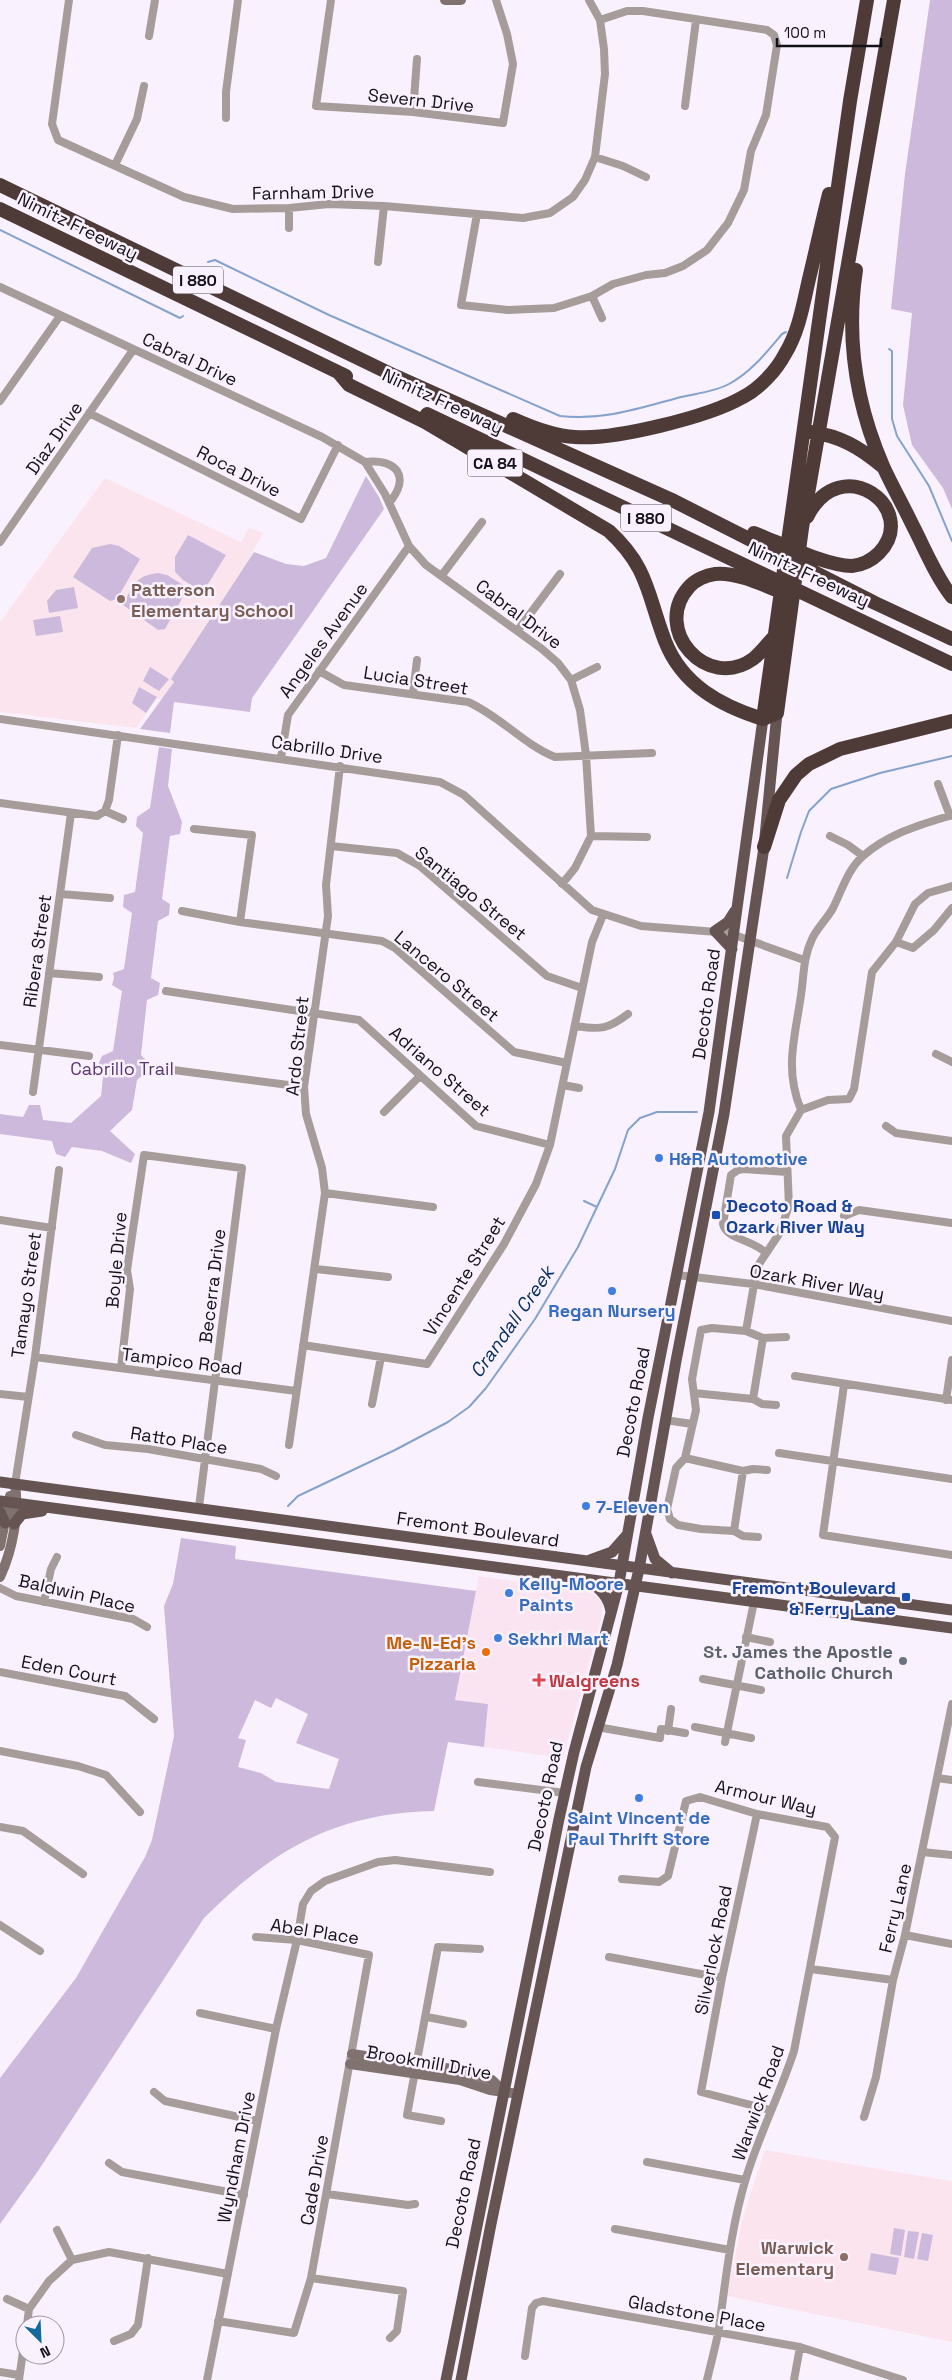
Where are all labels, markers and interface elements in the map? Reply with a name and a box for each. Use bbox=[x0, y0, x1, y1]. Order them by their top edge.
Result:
scale bar bbox=[777, 15, 881, 47]
text: 100 m bbox=[784, 23, 826, 42]
street label: Severn Drive bbox=[367, 83, 475, 117]
street label: Farnham Drive bbox=[252, 179, 374, 205]
street label: Nimitz Freeway bbox=[14, 187, 142, 265]
road number: I 880 bbox=[173, 266, 223, 294]
street label: Cabral Drive bbox=[139, 327, 241, 391]
street label: Nimitz Freeway bbox=[379, 363, 507, 439]
street label: Diaz Drive bbox=[21, 397, 87, 479]
street label: Roca Drive bbox=[193, 440, 285, 502]
road number: CA 84 bbox=[468, 449, 522, 476]
road number: I 880 bbox=[621, 504, 671, 532]
street label: Nimitz Freeway bbox=[745, 536, 873, 612]
street label: Cabral Drive bbox=[471, 574, 567, 654]
place label: Patterson Elementary School bbox=[131, 578, 294, 622]
street label: Angeles Avenue bbox=[273, 578, 373, 702]
marker: Patterson Elementary School bbox=[115, 593, 127, 605]
street label: Lucia Street bbox=[362, 660, 470, 700]
street label: Cabrillo Drive bbox=[270, 730, 384, 768]
street label: Santiago Street bbox=[410, 841, 532, 945]
street label: Ribera Street bbox=[18, 893, 56, 1009]
street label: Lancero Street bbox=[390, 925, 504, 1027]
street label: Decoto Road bbox=[687, 947, 725, 1061]
street label: Ardo Street bbox=[280, 995, 314, 1097]
street label: Adriano Street bbox=[385, 1021, 495, 1121]
park label: Cabrillo Trail bbox=[70, 1057, 174, 1080]
place label: H&R Automotive bbox=[669, 1147, 808, 1170]
marker: H&R Automotive bbox=[653, 1152, 665, 1164]
place label: Decoto Road & Ozark River Way bbox=[726, 1194, 865, 1238]
marker: Decoto Road & Ozark River Way bbox=[710, 1209, 722, 1221]
street label: Boyle Drive bbox=[100, 1211, 132, 1309]
street label: Vincente Street bbox=[418, 1212, 510, 1340]
street label: Becerra Drive bbox=[194, 1227, 230, 1345]
street label: Tamayo Street bbox=[6, 1231, 46, 1359]
water label: Crandall Creek bbox=[464, 1259, 561, 1383]
street label: Ozark River Way bbox=[748, 1259, 886, 1305]
marker: Regan Nursery bbox=[606, 1285, 618, 1297]
place label: Regan Nursery bbox=[548, 1299, 676, 1322]
street label: Tampico Road bbox=[120, 1342, 244, 1380]
street label: Decoto Road bbox=[611, 1345, 655, 1459]
street label: Ratto Place bbox=[129, 1421, 229, 1459]
place label: 7-Eleven bbox=[596, 1495, 669, 1518]
marker: 7-Eleven bbox=[580, 1500, 592, 1512]
street label: Fremont Boulevard bbox=[395, 1506, 561, 1552]
street label: Baldwin Place bbox=[16, 1568, 138, 1618]
place label: Kelly-Moore Paints bbox=[519, 1572, 624, 1616]
place label: Fremont Boulevard & Ferry Lane bbox=[732, 1576, 896, 1620]
marker: Kelly-Moore Paints bbox=[503, 1587, 515, 1599]
marker: Fremont Boulevard & Ferry Lane bbox=[900, 1591, 912, 1603]
place label: Sekhri Mart bbox=[508, 1627, 609, 1650]
place label: Me-N-Ed's Pizzaria bbox=[386, 1631, 477, 1675]
marker: Sekhri Mart bbox=[492, 1632, 504, 1644]
place label: St. James the Apostle Catholic Church bbox=[703, 1640, 893, 1684]
marker: Me-N-Ed's Pizzaria bbox=[480, 1646, 492, 1658]
street label: Eden Court bbox=[19, 1649, 119, 1691]
marker: St. James the Apostle Catholic Church bbox=[897, 1655, 909, 1667]
place label: Walgreens bbox=[549, 1669, 640, 1692]
marker: Walgreens bbox=[533, 1674, 545, 1686]
street label: Decoto Road bbox=[522, 1739, 568, 1853]
street label: Armour Way bbox=[713, 1774, 819, 1820]
marker: Saint Vincent de Paul Thrift Store bbox=[633, 1792, 645, 1804]
place label: Saint Vincent de Paul Thrift Store bbox=[568, 1806, 710, 1850]
street label: Ferry Lane bbox=[874, 1861, 916, 1955]
street label: Silverlock Road bbox=[689, 1883, 737, 2017]
street label: Abel Place bbox=[269, 1913, 361, 1949]
street label: Brookmill Drive bbox=[365, 2040, 493, 2084]
street label: Warwick Road bbox=[727, 2042, 789, 2164]
street label: Wyndham Drive bbox=[212, 2089, 260, 2225]
street label: Cade Drive bbox=[295, 2133, 333, 2227]
street label: Decoto Road bbox=[440, 2136, 486, 2250]
place label: Warwick Elementary bbox=[735, 2236, 834, 2280]
marker: Warwick Elementary bbox=[838, 2251, 850, 2263]
street label: Gladstone Place bbox=[626, 2290, 768, 2336]
north arrow bbox=[15, 2315, 65, 2365]
text: N bbox=[37, 2342, 53, 2362]

